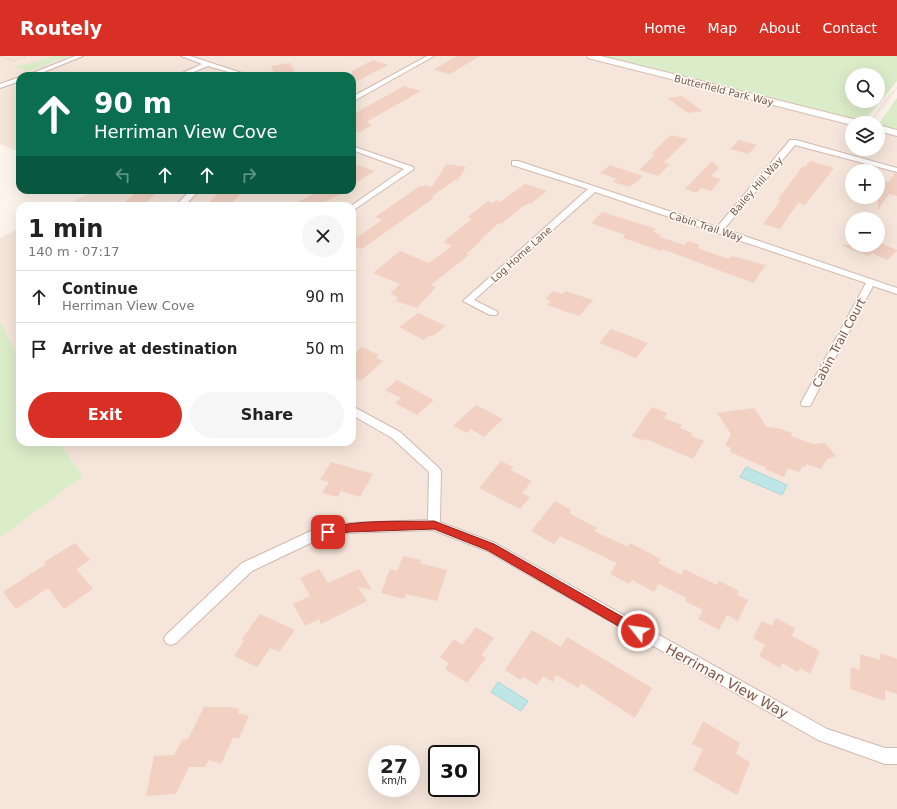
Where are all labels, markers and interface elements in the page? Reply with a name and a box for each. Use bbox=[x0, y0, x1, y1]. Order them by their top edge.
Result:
text: Routely bbox=[20, 17, 102, 39]
text: Home bbox=[644, 20, 686, 36]
text: Map bbox=[708, 20, 737, 36]
text: About bbox=[759, 20, 801, 36]
text: Contact bbox=[823, 20, 877, 36]
map controls bbox=[845, 68, 885, 252]
button: search bbox=[845, 68, 885, 108]
street label: Butterfield Park Way bbox=[673, 73, 775, 108]
text: 90 m bbox=[94, 87, 172, 120]
icon: ahead bbox=[28, 88, 80, 140]
button: layers bbox=[845, 116, 885, 156]
text: Herriman View Cove bbox=[94, 121, 278, 142]
street label: Bailey Hill Way bbox=[728, 155, 785, 218]
icon: left bbox=[112, 164, 134, 186]
icon: ahead bbox=[154, 164, 176, 186]
icon: ahead bbox=[196, 164, 218, 186]
icon: right bbox=[238, 164, 260, 186]
button: + bbox=[845, 164, 885, 204]
street label: Cabin Trail Way bbox=[668, 209, 744, 244]
button: − bbox=[845, 212, 885, 252]
text: 1 min bbox=[28, 215, 103, 243]
button: close bbox=[302, 215, 344, 257]
street label: Log Home Lane bbox=[489, 224, 554, 285]
text: 140 m · 07:17 bbox=[28, 244, 119, 259]
text: Continue bbox=[62, 280, 138, 298]
icon: ahead bbox=[28, 286, 50, 308]
text: 90 m bbox=[306, 288, 344, 306]
street label: Cabin Trail Court bbox=[809, 296, 869, 390]
text: Herriman View Cove bbox=[62, 298, 195, 313]
icon: arrive bbox=[28, 338, 50, 360]
text: Arrive at destination bbox=[62, 340, 237, 358]
text: 50 m bbox=[306, 340, 344, 358]
button: Exit bbox=[28, 392, 182, 438]
button: Share bbox=[190, 392, 344, 438]
pin bbox=[311, 515, 345, 549]
icon: arrive bbox=[317, 521, 339, 543]
position arrow bbox=[617, 610, 659, 652]
street label: Herriman View Way bbox=[663, 641, 791, 721]
speed limit sign: 30 bbox=[428, 745, 480, 797]
text: 27 bbox=[380, 754, 408, 778]
text: km/h bbox=[381, 775, 407, 786]

